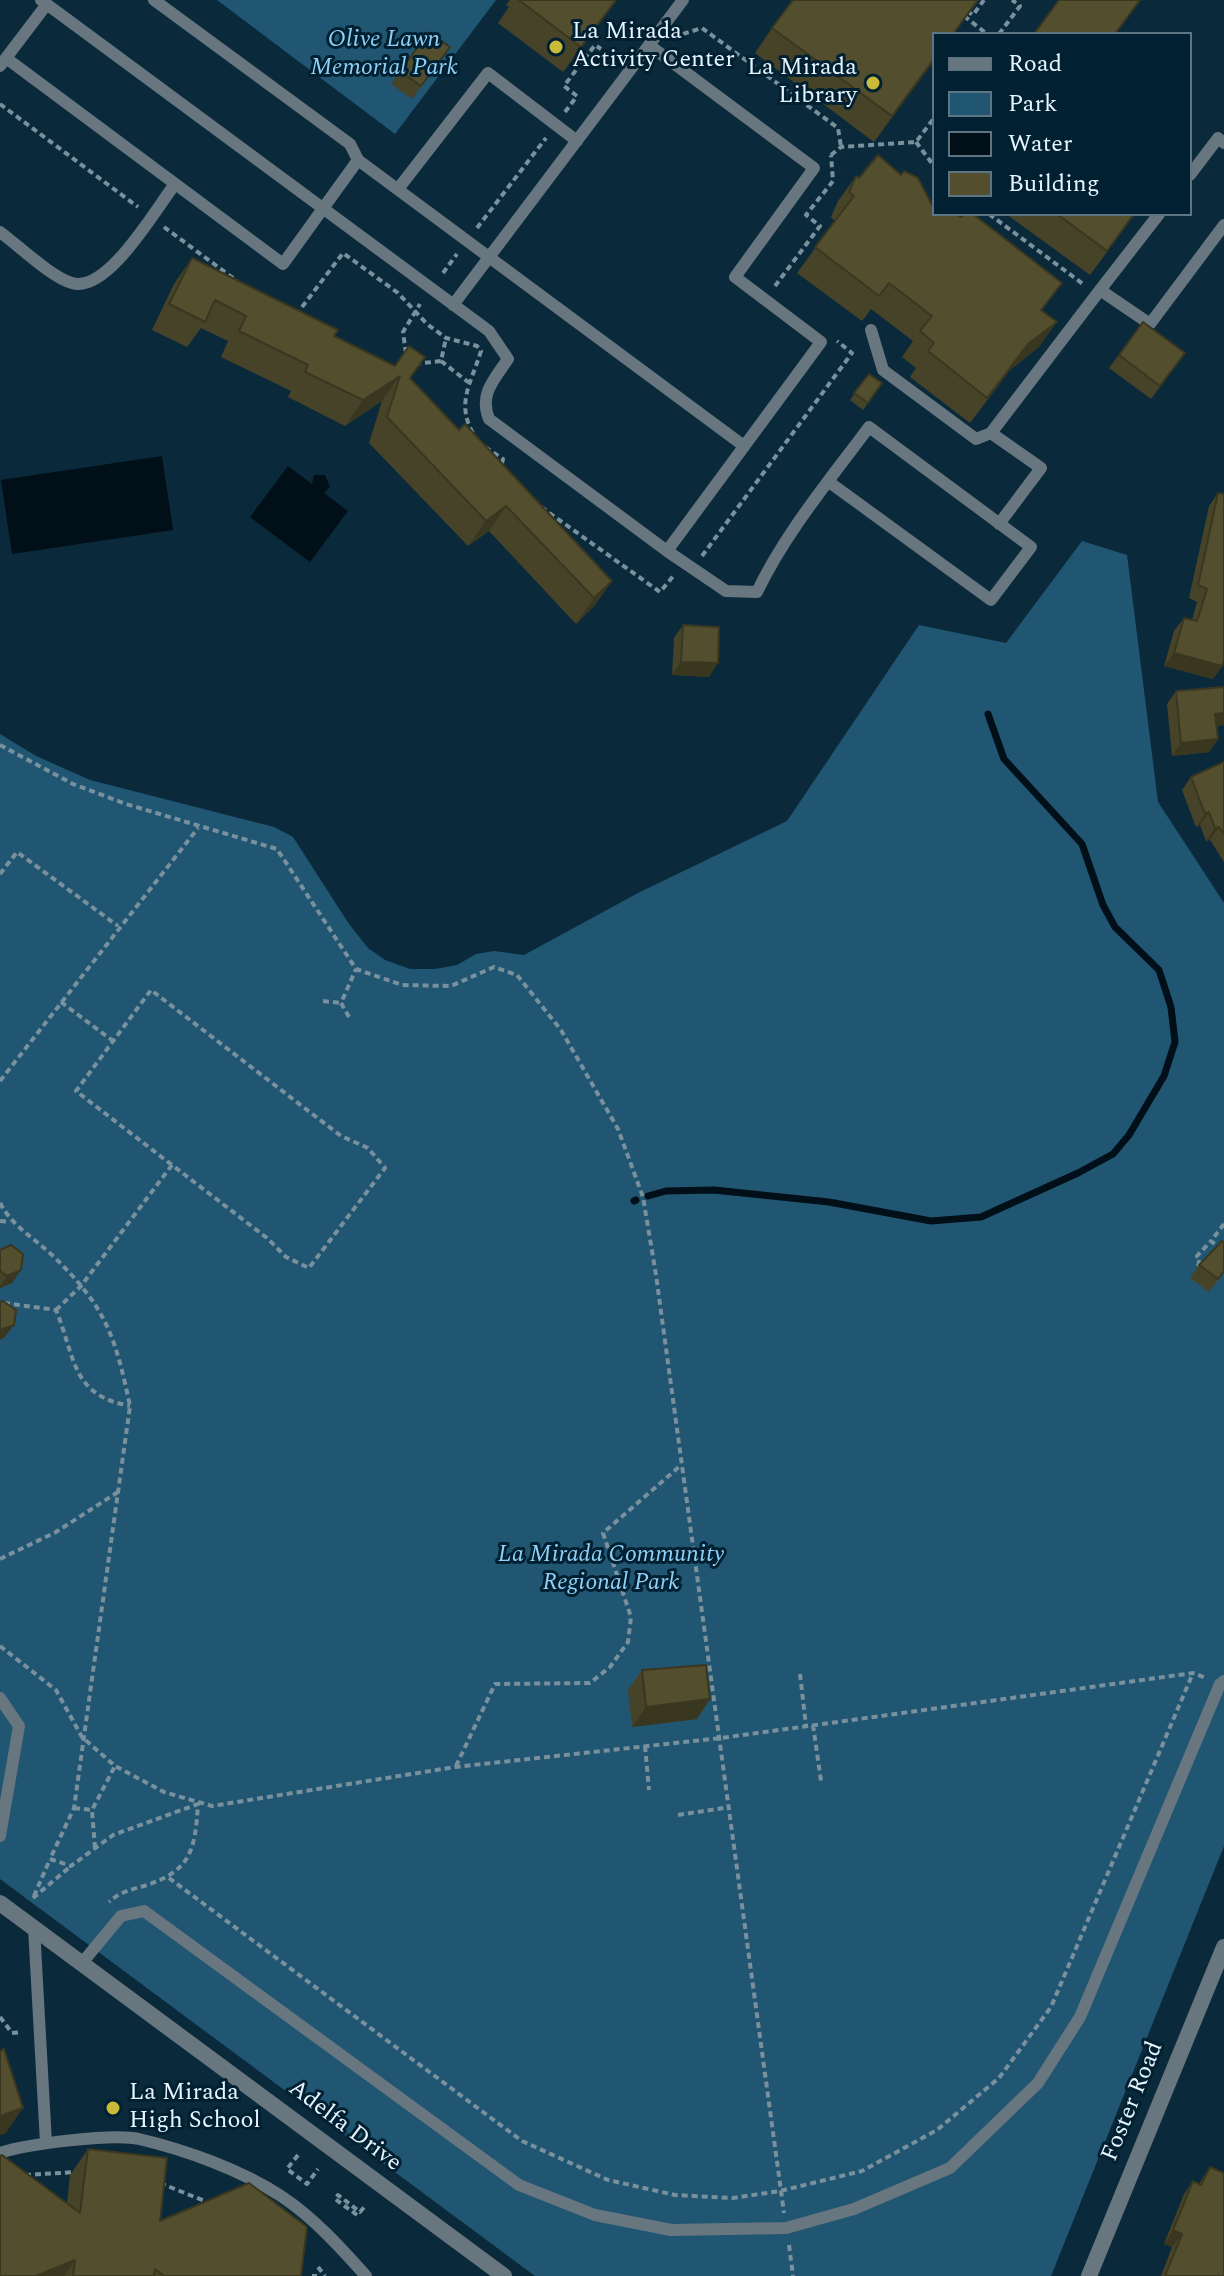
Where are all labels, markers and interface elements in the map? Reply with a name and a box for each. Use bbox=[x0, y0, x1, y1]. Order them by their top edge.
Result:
place label: La Mirada Activity Center bbox=[572, 19, 735, 75]
park label: Olive Lawn Memorial Park bbox=[310, 27, 458, 83]
legend bbox=[932, 32, 1192, 216]
marker: La Mirada Activity Center bbox=[547, 38, 565, 56]
text: Road bbox=[1008, 46, 1062, 82]
place label: La Mirada Library bbox=[747, 55, 857, 111]
marker: La Mirada Library bbox=[864, 74, 882, 92]
text: Park bbox=[1008, 86, 1058, 122]
text: Water bbox=[1008, 126, 1072, 162]
text: Building bbox=[1008, 166, 1100, 202]
park label: La Mirada Community Regional Park bbox=[498, 1542, 724, 1598]
street label: Foster Road bbox=[1097, 2038, 1171, 2166]
street label: Adelfa Drive bbox=[282, 2075, 406, 2179]
place label: La Mirada High School bbox=[129, 2080, 261, 2136]
marker: La Mirada High School bbox=[104, 2099, 122, 2117]

